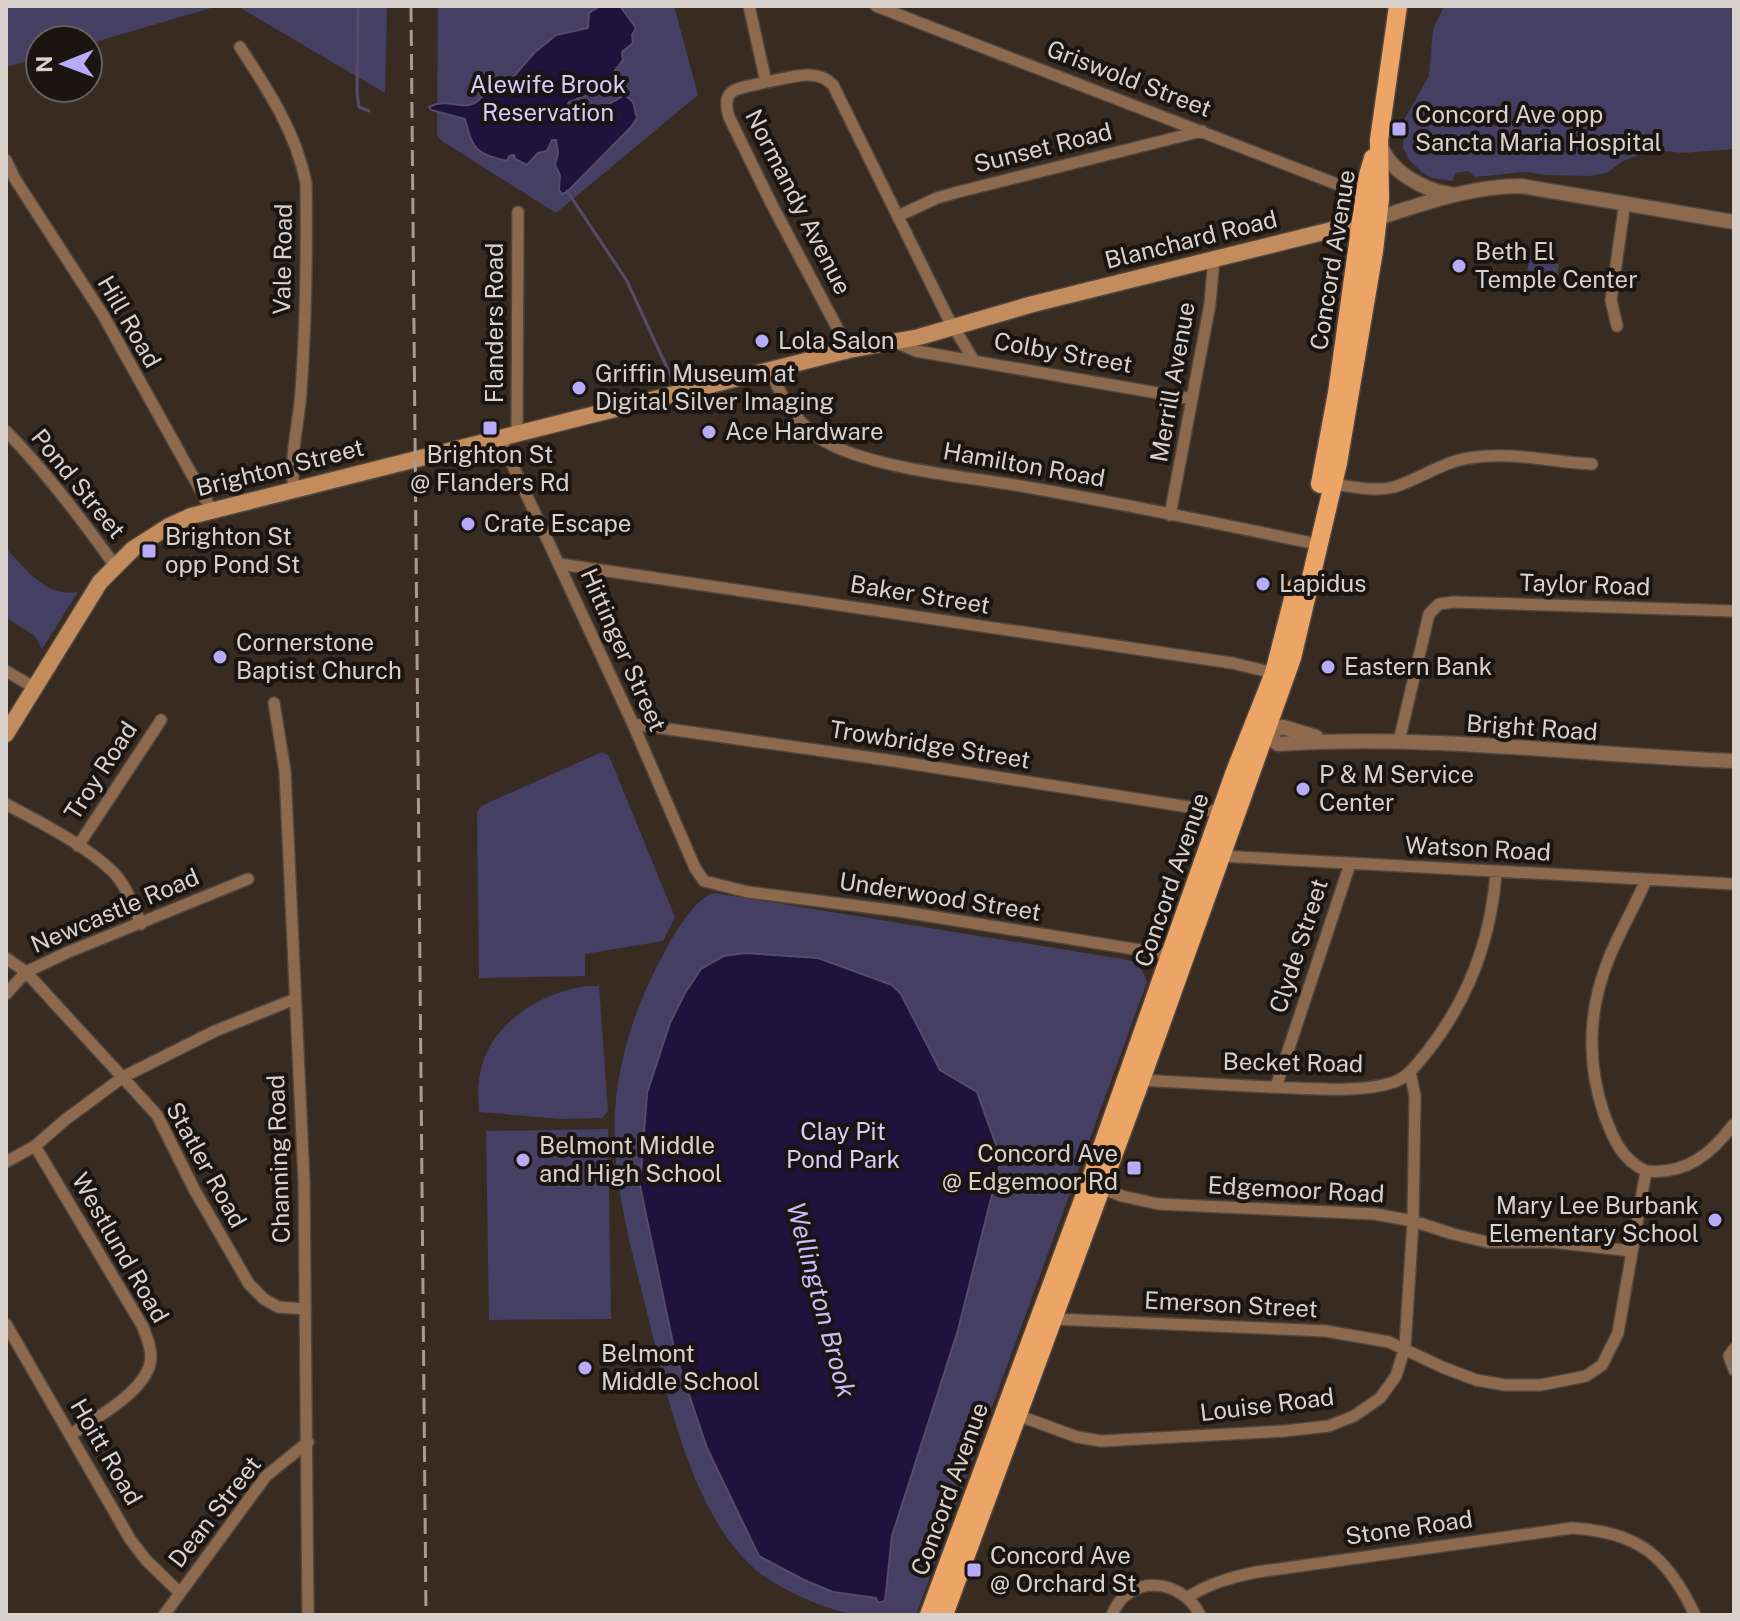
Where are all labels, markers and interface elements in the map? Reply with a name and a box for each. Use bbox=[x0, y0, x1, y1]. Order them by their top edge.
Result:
north arrow bbox=[24, 24, 104, 104]
street label: Griswold Street bbox=[1043, 34, 1216, 122]
text: N bbox=[31, 56, 57, 73]
park label: Alewife Brook Reservation bbox=[470, 70, 626, 126]
place label: Concord Ave opp Sancta Maria Hospital bbox=[1415, 100, 1662, 156]
street label: Normandy Avenue bbox=[740, 104, 858, 299]
street label: Sunset Road bbox=[971, 116, 1115, 178]
marker: Concord Ave opp Sancta Maria Hospital bbox=[1390, 120, 1408, 138]
street label: Concord Avenue bbox=[1304, 168, 1360, 352]
street label: Vale Road bbox=[267, 203, 297, 315]
street label: Blanchard Road bbox=[1102, 204, 1280, 274]
place label: Beth El Temple Center bbox=[1475, 237, 1638, 293]
street label: Flanders Road bbox=[480, 243, 508, 403]
marker: Beth El Temple Center bbox=[1450, 257, 1468, 275]
street label: Hill Road bbox=[92, 271, 167, 372]
street label: Merrill Avenue bbox=[1144, 300, 1200, 464]
place label: Lola Salon bbox=[778, 326, 895, 354]
street label: Colby Street bbox=[992, 326, 1135, 378]
marker: Lola Salon bbox=[753, 332, 771, 350]
place label: Griffin Museum at Digital Silver Imaging bbox=[595, 359, 834, 415]
marker: Griffin Museum at Digital Silver Imaging bbox=[570, 379, 588, 397]
place label: Ace Hardware bbox=[725, 417, 884, 445]
marker: Brighton St @ Flanders Rd bbox=[481, 419, 499, 437]
street label: Pond Street bbox=[26, 423, 131, 544]
marker: Ace Hardware bbox=[700, 423, 718, 441]
street label: Brighton Street bbox=[193, 433, 367, 501]
street label: Hamilton Road bbox=[941, 436, 1107, 492]
place label: Brighton St @ Flanders Rd bbox=[410, 440, 570, 496]
place label: Crate Escape bbox=[484, 509, 631, 537]
marker: Crate Escape bbox=[459, 515, 477, 533]
place label: Brighton St opp Pond St bbox=[165, 522, 300, 578]
marker: Brighton St opp Pond St bbox=[140, 542, 158, 560]
street label: Hittinger Street bbox=[575, 564, 672, 735]
street label: Taylor Road bbox=[1519, 568, 1651, 600]
street label: Baker Street bbox=[848, 569, 992, 619]
place label: Lapidus bbox=[1279, 569, 1366, 597]
marker: Lapidus bbox=[1254, 575, 1272, 593]
place label: Cornerstone Baptist Church bbox=[236, 628, 402, 684]
marker: Cornerstone Baptist Church bbox=[211, 648, 229, 666]
place label: Eastern Bank bbox=[1344, 652, 1492, 680]
marker: Eastern Bank bbox=[1319, 658, 1337, 676]
street label: Bright Road bbox=[1465, 708, 1599, 746]
street label: Trowbridge Street bbox=[828, 714, 1032, 774]
street label: Troy Road bbox=[58, 716, 142, 825]
place label: P & M Service Center bbox=[1319, 760, 1474, 816]
marker: P & M Service Center bbox=[1294, 780, 1312, 798]
street label: Concord Avenue bbox=[1128, 789, 1214, 970]
street label: Watson Road bbox=[1404, 830, 1552, 866]
street label: Newcastle Road bbox=[26, 862, 203, 958]
street label: Underwood Street bbox=[837, 866, 1043, 926]
street label: Clyde Street bbox=[1263, 875, 1333, 1016]
street label: Becket Road bbox=[1222, 1047, 1364, 1077]
street label: Channing Road bbox=[261, 1074, 295, 1244]
street label: Statler Road bbox=[161, 1097, 253, 1232]
park label: Clay Pit Pond Park bbox=[786, 1117, 900, 1173]
place label: Belmont Middle and High School bbox=[539, 1131, 722, 1187]
place label: Concord Ave @ Edgemoor Rd bbox=[942, 1139, 1118, 1195]
marker: Belmont Middle and High School bbox=[514, 1151, 532, 1169]
marker: Concord Ave @ Edgemoor Rd bbox=[1125, 1159, 1143, 1177]
street label: Westlund Road bbox=[67, 1168, 175, 1327]
street label: Edgemoor Road bbox=[1207, 1170, 1385, 1208]
place label: Mary Lee Burbank Elementary School bbox=[1488, 1191, 1699, 1247]
water label: Wellington Brook bbox=[780, 1199, 862, 1401]
marker: Mary Lee Burbank Elementary School bbox=[1706, 1211, 1724, 1229]
street label: Emerson Street bbox=[1144, 1285, 1319, 1323]
place label: Belmont Middle School bbox=[601, 1339, 760, 1395]
marker: Belmont Middle School bbox=[576, 1359, 594, 1377]
street label: Louise Road bbox=[1198, 1382, 1336, 1426]
street label: Hoitt Road bbox=[65, 1393, 148, 1510]
street label: Concord Avenue bbox=[905, 1398, 993, 1579]
street label: Dean Street bbox=[162, 1450, 266, 1572]
street label: Stone Road bbox=[1343, 1504, 1474, 1550]
place label: Concord Ave @ Orchard St bbox=[990, 1541, 1137, 1597]
marker: Concord Ave @ Orchard St bbox=[965, 1561, 983, 1579]

